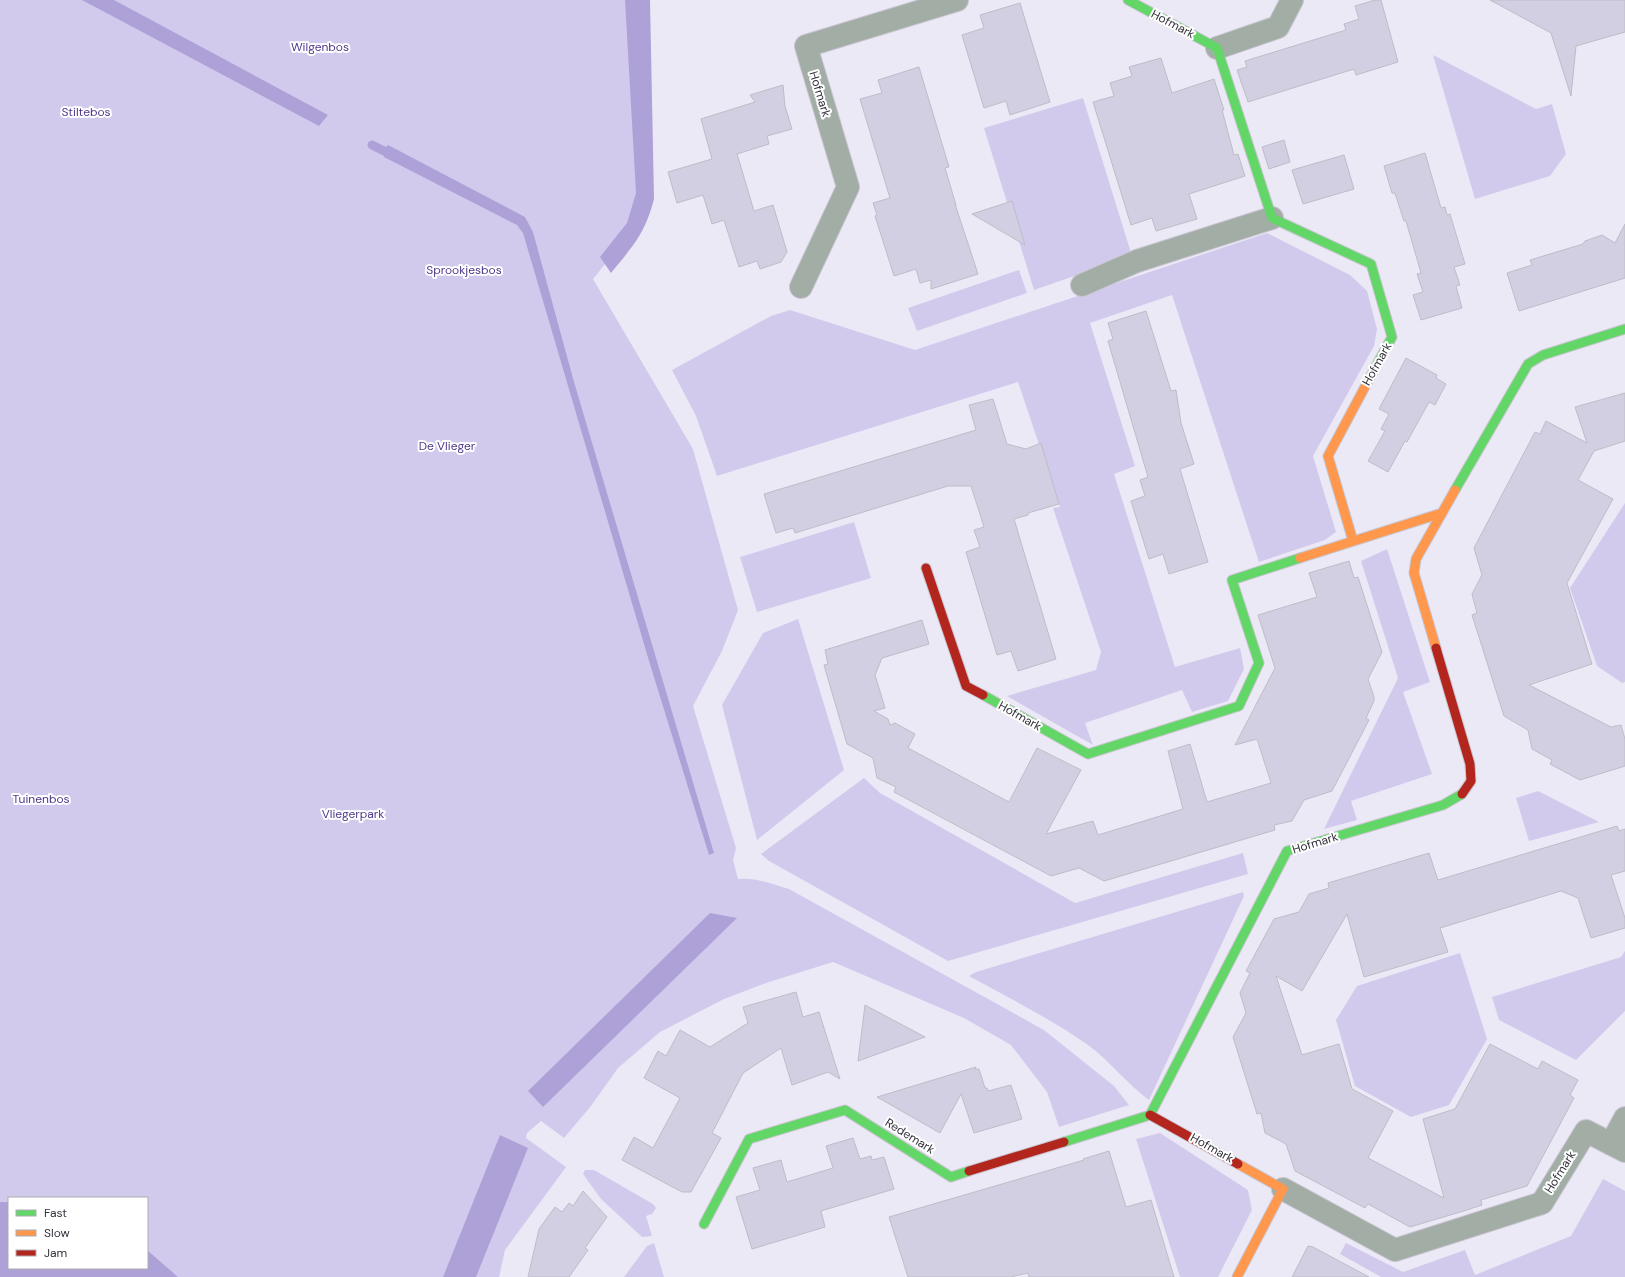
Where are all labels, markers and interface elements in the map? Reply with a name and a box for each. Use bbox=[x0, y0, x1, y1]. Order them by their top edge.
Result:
street label: Hofmark bbox=[1148, 6, 1198, 42]
park label: Wilgenbos bbox=[291, 39, 349, 55]
street label: Hofmark bbox=[805, 69, 835, 119]
park label: Stiltebos bbox=[61, 104, 111, 120]
park label: Sprookjesbos bbox=[426, 262, 502, 278]
street label: Hofmark bbox=[1359, 340, 1395, 388]
park label: De Vlieger bbox=[419, 438, 476, 454]
street label: Hofmark bbox=[996, 698, 1044, 734]
park label: Tuinenbos bbox=[12, 791, 70, 807]
park label: Vliegerpark bbox=[322, 806, 384, 822]
street label: Hofmark bbox=[1290, 828, 1340, 858]
street label: Redemark bbox=[882, 1114, 938, 1158]
street label: Hofmark bbox=[1188, 1130, 1236, 1166]
street label: Hofmark bbox=[1541, 1148, 1579, 1196]
legend bbox=[8, 1197, 148, 1269]
text: Fast bbox=[44, 1205, 67, 1221]
text: Slow bbox=[44, 1225, 70, 1241]
text: Jam bbox=[44, 1245, 67, 1261]

